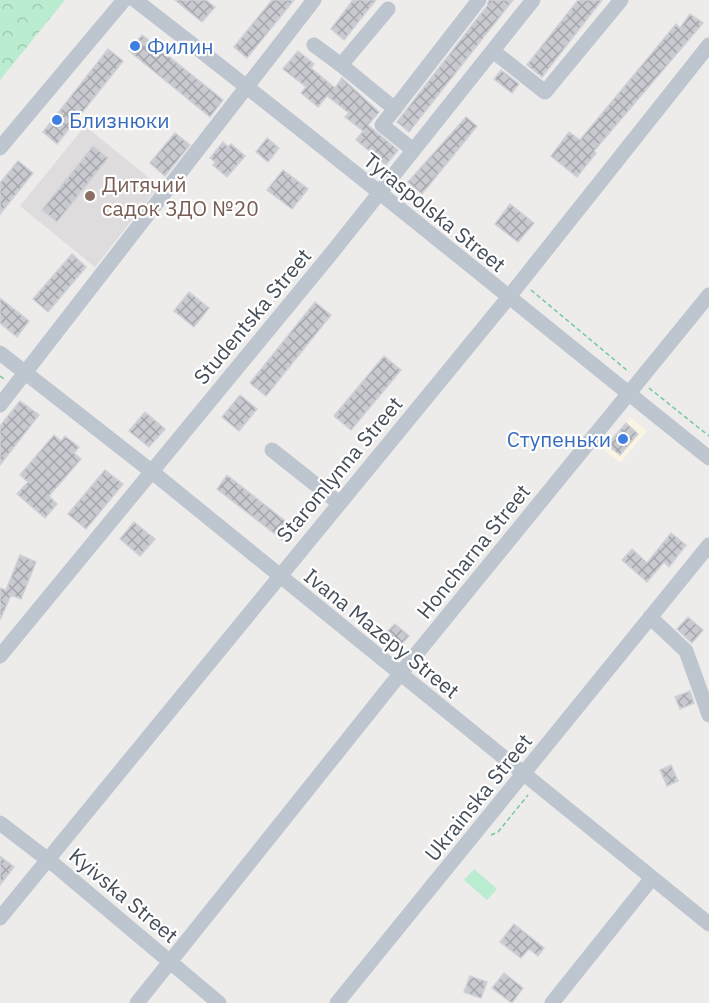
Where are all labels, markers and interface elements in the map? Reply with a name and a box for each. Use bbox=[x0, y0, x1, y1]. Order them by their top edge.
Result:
place label: Филин bbox=[147, 32, 214, 60]
marker: Филин bbox=[128, 39, 142, 53]
place label: Близнюки bbox=[69, 106, 170, 134]
marker: Близнюки bbox=[50, 113, 64, 127]
street label: Tyraspolska Street bbox=[358, 146, 512, 278]
place label: Дитячий садок ЗДО №20 bbox=[102, 170, 259, 222]
marker: Дитячий садок ЗДО №20 bbox=[83, 189, 97, 203]
street label: Studentska Street bbox=[187, 242, 317, 390]
street label: Staromlynna Street bbox=[270, 390, 408, 548]
place label: Ступеньки bbox=[507, 425, 611, 453]
marker: Ступеньки bbox=[616, 432, 630, 446]
street label: Honcharna Street bbox=[410, 478, 536, 624]
street label: Ivana Mazepy Street bbox=[298, 562, 466, 704]
street label: Ukrainska Street bbox=[418, 727, 538, 867]
street label: Kyivska Street bbox=[64, 841, 184, 949]

